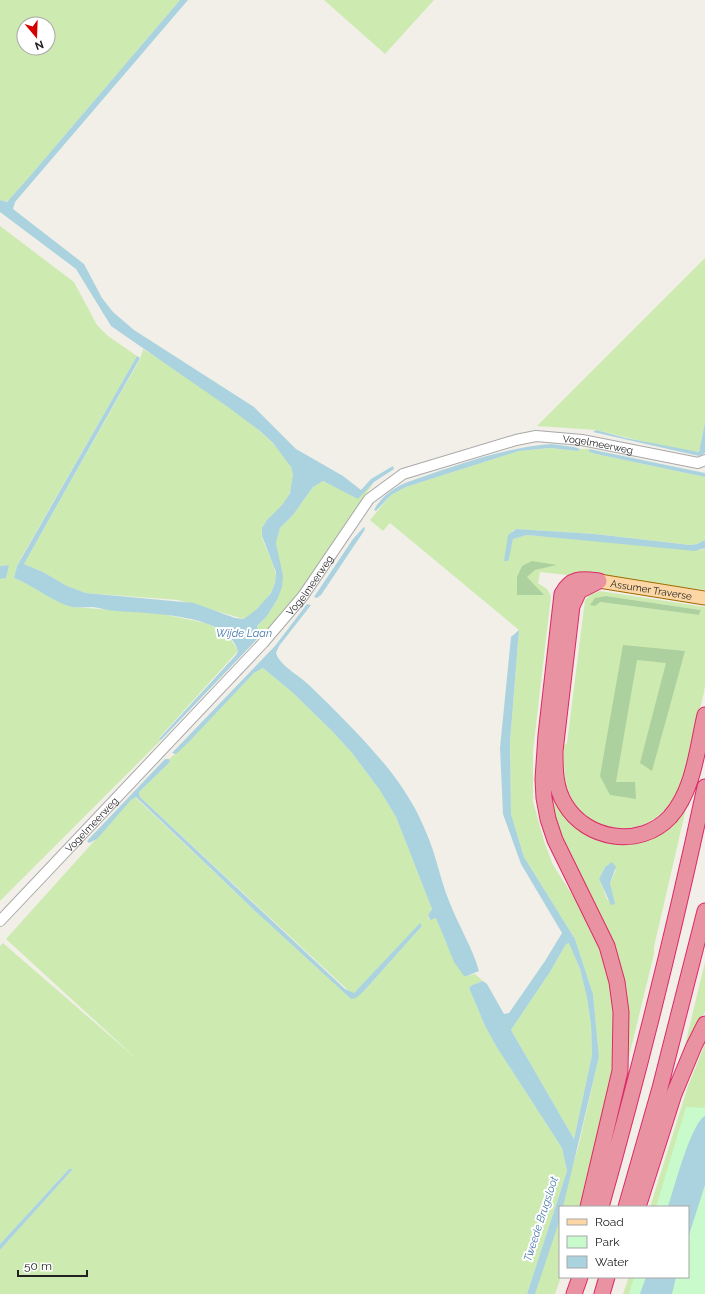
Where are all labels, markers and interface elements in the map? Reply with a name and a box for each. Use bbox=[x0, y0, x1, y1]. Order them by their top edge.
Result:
north arrow bbox=[16, 16, 56, 56]
text: N bbox=[33, 37, 45, 52]
street label: Vogelmeerweg bbox=[562, 433, 634, 456]
street label: Vogelmeerweg bbox=[284, 553, 335, 617]
street label: Assumer Traverse bbox=[610, 577, 693, 601]
water label: Wijde Laan bbox=[216, 627, 272, 640]
street label: Vogelmeerweg bbox=[63, 795, 120, 854]
water label: Tweede Brugsloot bbox=[521, 1174, 561, 1263]
legend bbox=[559, 1206, 689, 1278]
text: Road bbox=[595, 1215, 624, 1229]
text: Park bbox=[595, 1235, 620, 1249]
scale bar bbox=[18, 1252, 87, 1278]
text: Water bbox=[595, 1255, 629, 1269]
text: 50 m bbox=[24, 1259, 52, 1273]

